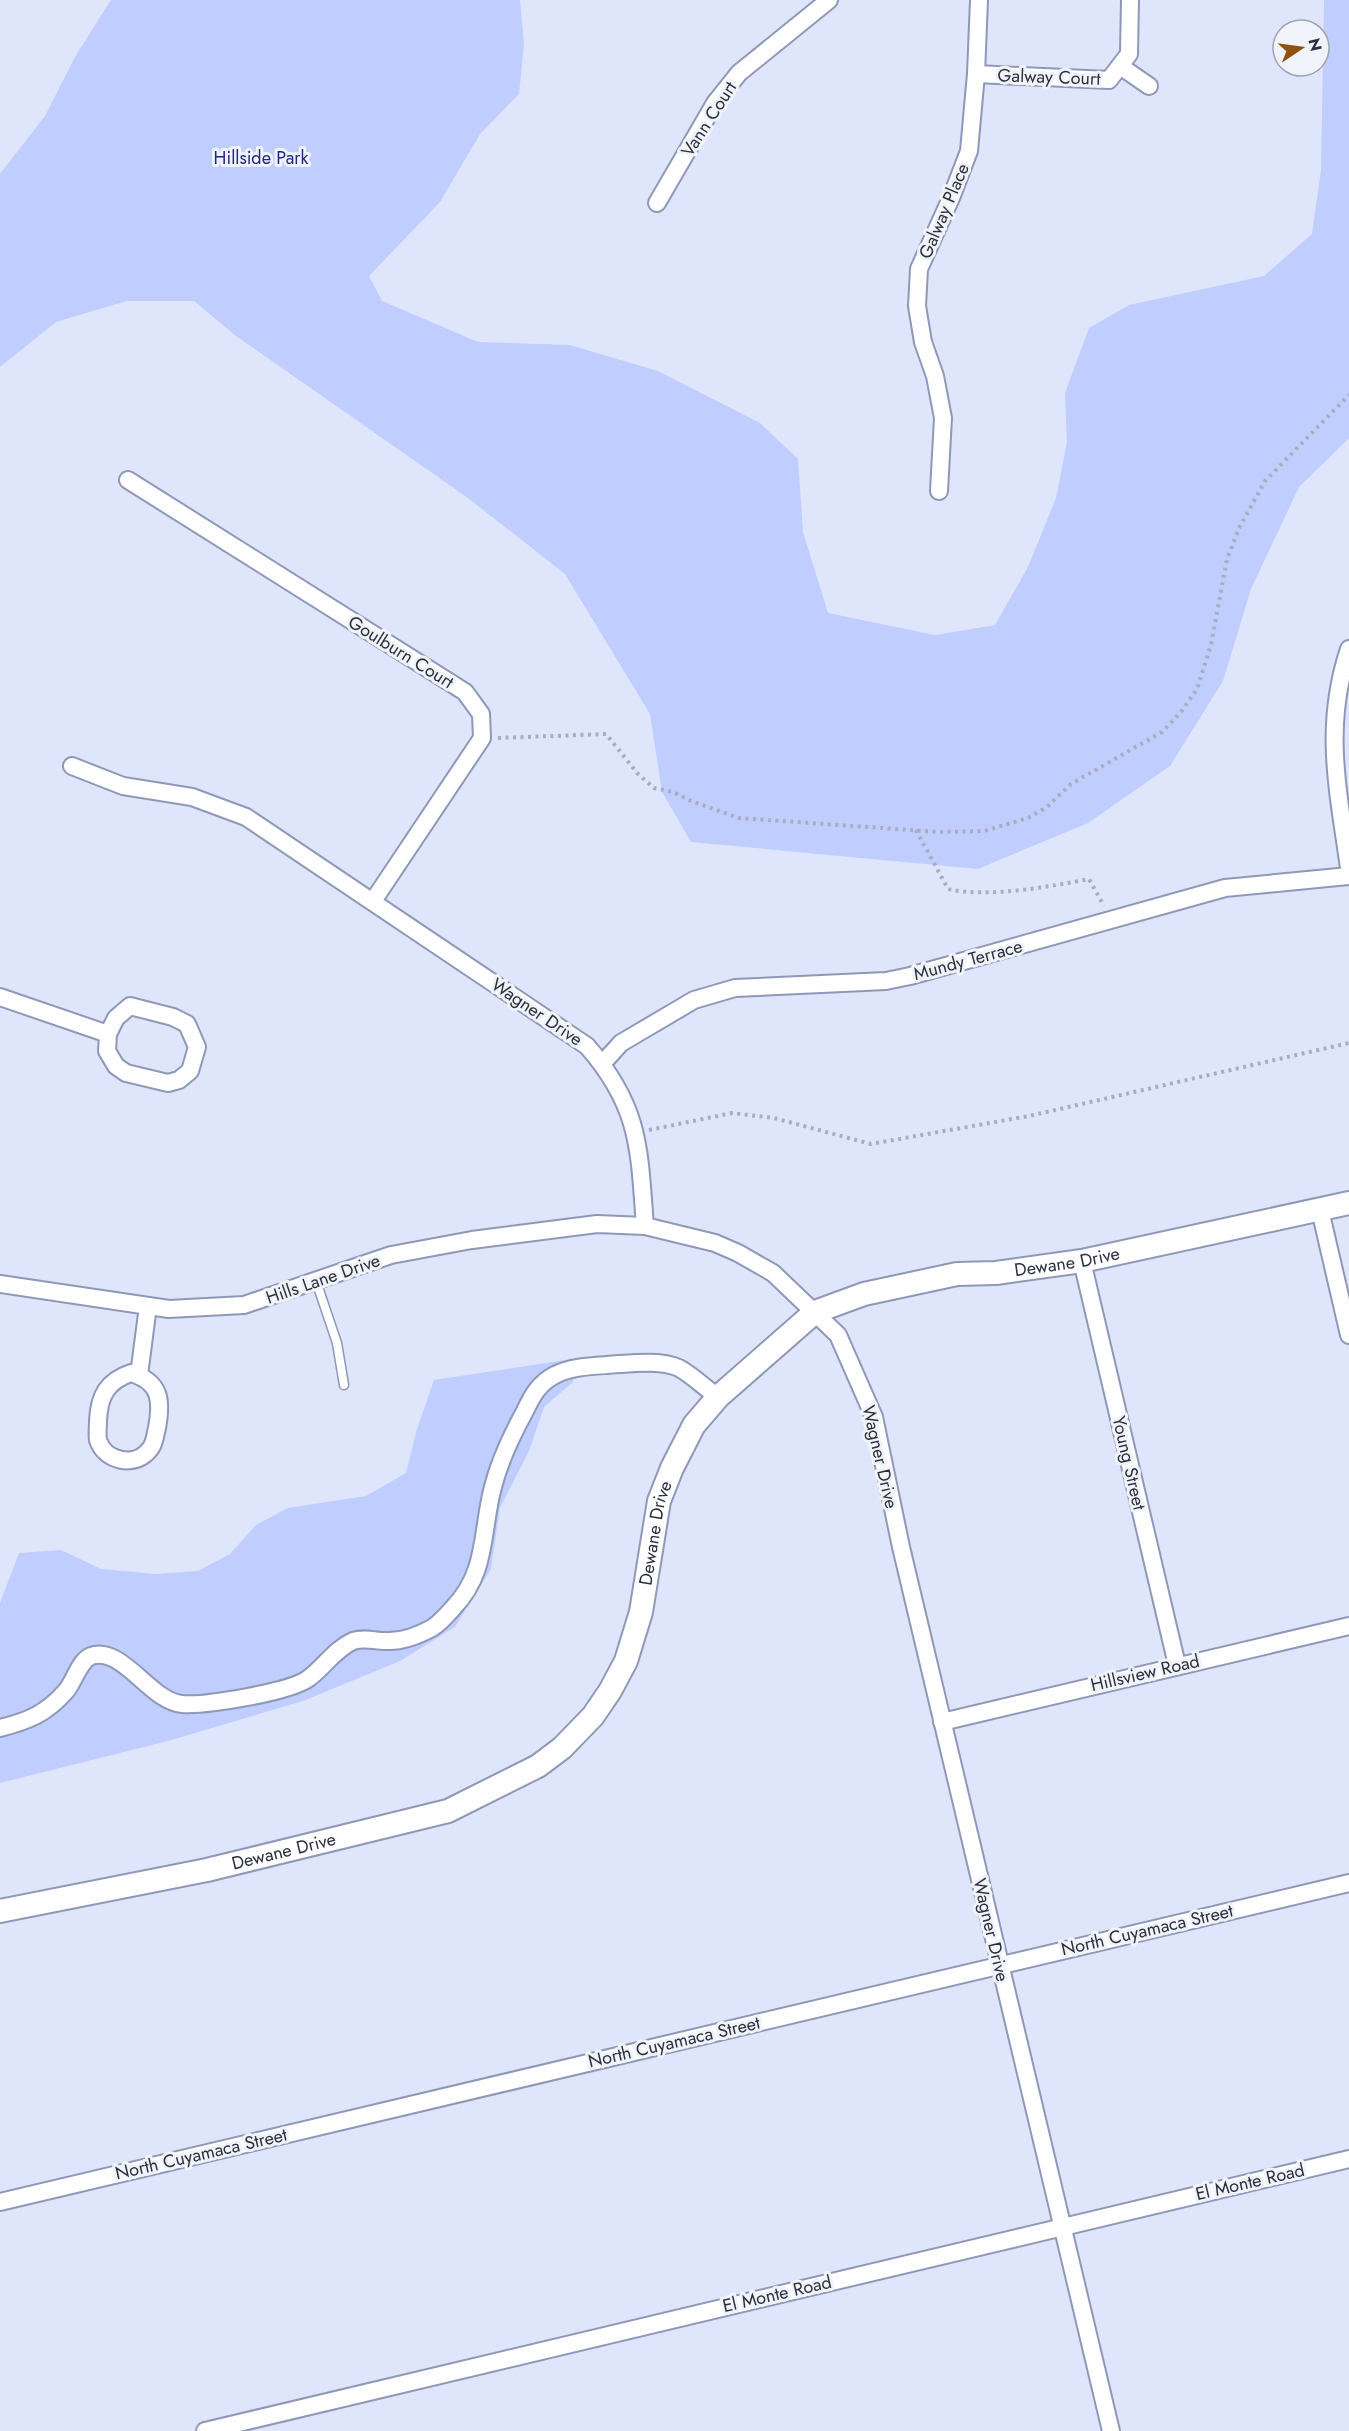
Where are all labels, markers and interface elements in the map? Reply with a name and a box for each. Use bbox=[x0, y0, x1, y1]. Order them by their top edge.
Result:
north arrow bbox=[1271, 18, 1331, 78]
text: N bbox=[1302, 36, 1328, 54]
street label: Galway Court bbox=[997, 62, 1102, 92]
street label: Vann Court bbox=[675, 76, 743, 162]
park label: Hillside Park bbox=[214, 145, 308, 171]
street label: Galway Place bbox=[912, 159, 976, 263]
street label: Goulburn Court bbox=[343, 609, 459, 695]
street label: Mundy Terrace bbox=[911, 933, 1025, 987]
street label: Wagner Drive bbox=[486, 972, 588, 1052]
street label: Dewane Drive bbox=[1013, 1240, 1122, 1283]
street label: Hills Lane Drive bbox=[262, 1247, 384, 1311]
street label: Wagner Drive bbox=[855, 1403, 905, 1511]
street label: Young Street bbox=[1106, 1413, 1153, 1513]
street label: Dewane Drive bbox=[632, 1477, 679, 1587]
street label: Hillsview Road bbox=[1088, 1648, 1202, 1698]
street label: Dewane Drive bbox=[229, 1826, 338, 1876]
street label: Wagner Drive bbox=[966, 1876, 1016, 1984]
street label: North Cuyamaca Street bbox=[1058, 1897, 1236, 1962]
street label: North Cuyamaca Street bbox=[585, 2009, 763, 2074]
street label: North Cuyamaca Street bbox=[112, 2121, 290, 2186]
street label: El Monte Road bbox=[1193, 2157, 1307, 2207]
street label: El Monte Road bbox=[720, 2269, 834, 2319]

